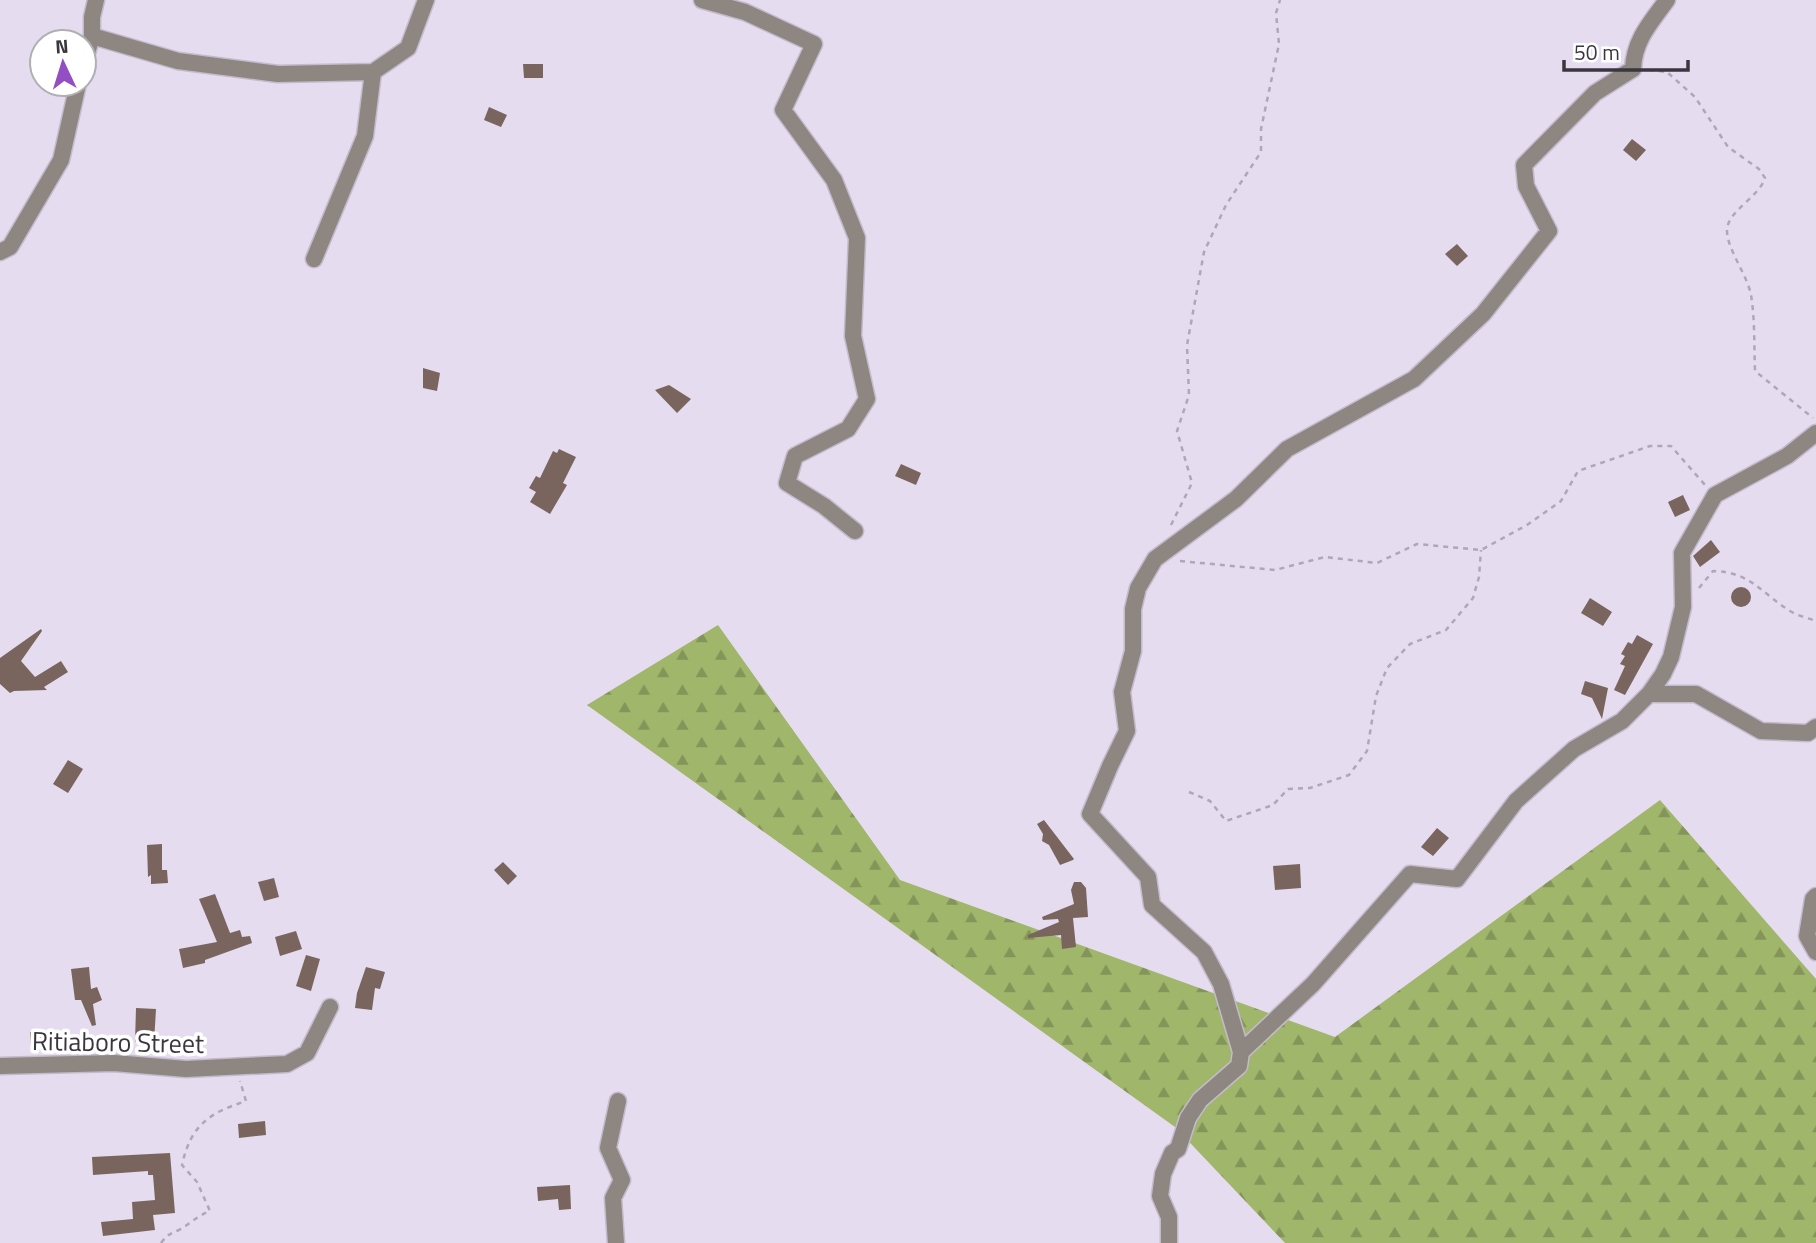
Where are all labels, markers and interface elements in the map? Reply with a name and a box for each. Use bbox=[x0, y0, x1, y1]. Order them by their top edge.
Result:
north arrow bbox=[28, 28, 98, 98]
scale bar bbox=[1564, 28, 1688, 72]
text: N bbox=[54, 31, 69, 60]
text: 50 m bbox=[1574, 36, 1620, 68]
street label: Ritiaboro Street bbox=[32, 1021, 204, 1063]

